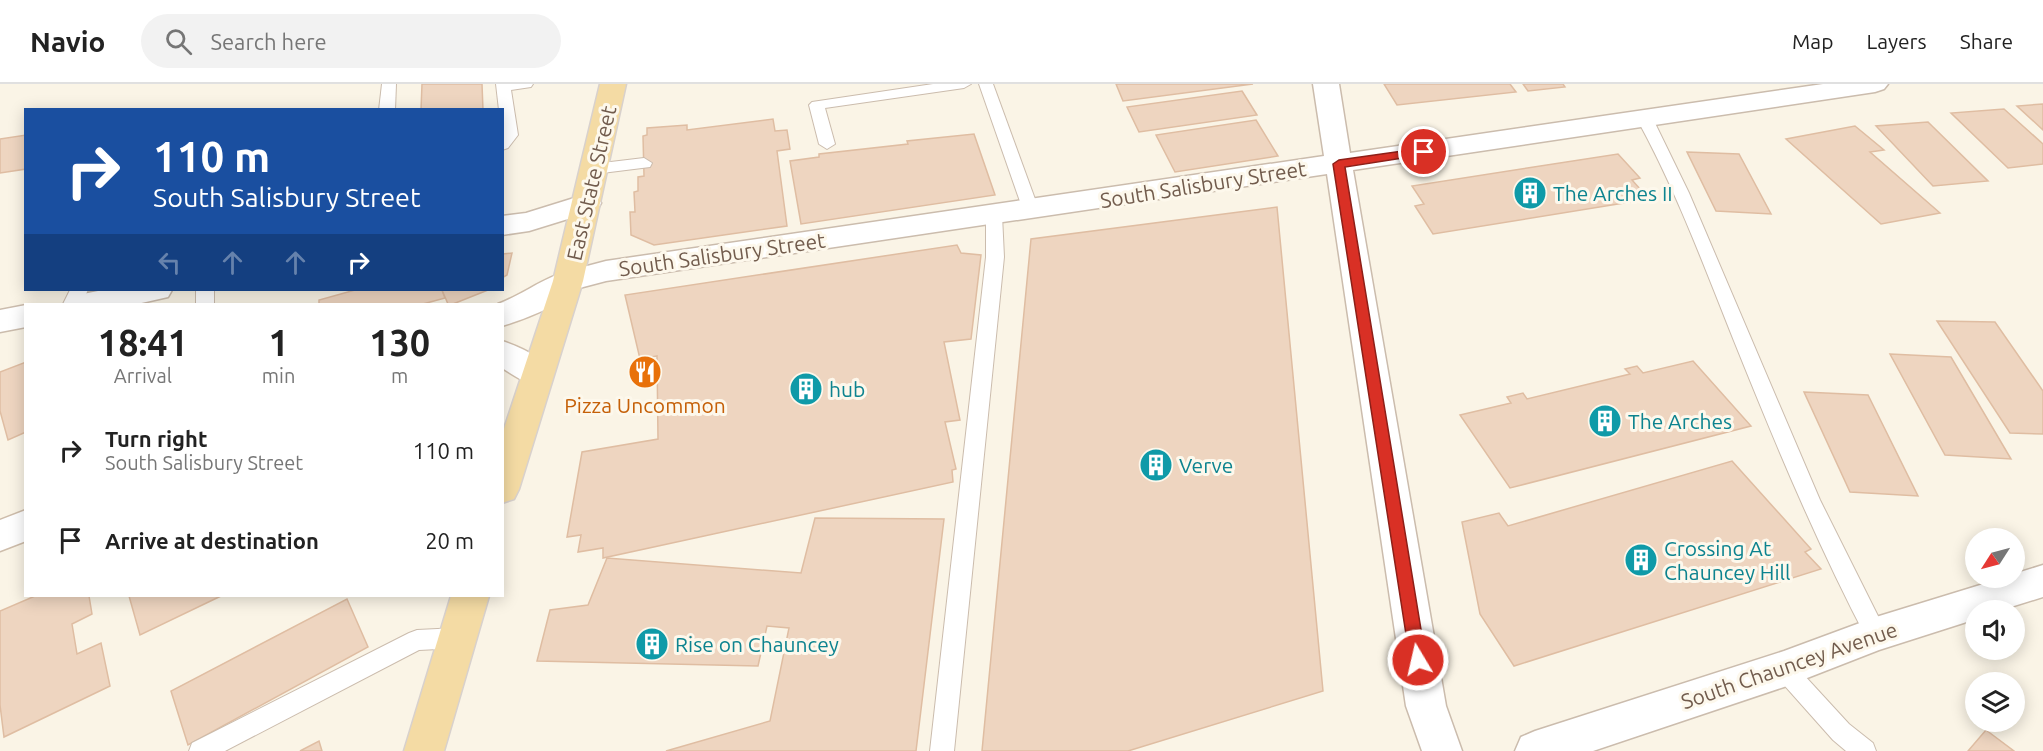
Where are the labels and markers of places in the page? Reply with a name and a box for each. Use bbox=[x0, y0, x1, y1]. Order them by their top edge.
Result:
pin bbox=[1398, 126, 1449, 177]
building icon: The Arches II bbox=[1512, 175, 1548, 211]
place label: The Arches II bbox=[1553, 181, 1673, 205]
restaurant icon: Pizza Uncommon bbox=[627, 354, 663, 390]
building icon: hub bbox=[788, 371, 824, 407]
place label: hub bbox=[829, 377, 865, 401]
place label: Pizza Uncommon bbox=[564, 393, 726, 417]
building icon: The Arches bbox=[1587, 403, 1623, 439]
place label: The Arches bbox=[1628, 409, 1732, 433]
building icon: Verve bbox=[1138, 447, 1174, 483]
place label: Verve bbox=[1179, 453, 1233, 477]
place label: Crossing At Chauncey Hill bbox=[1664, 536, 1791, 584]
building icon: Crossing At Chauncey Hill bbox=[1623, 542, 1659, 578]
building icon: Rise on Chauncey bbox=[634, 626, 670, 662]
place label: Rise on Chauncey bbox=[675, 632, 839, 656]

